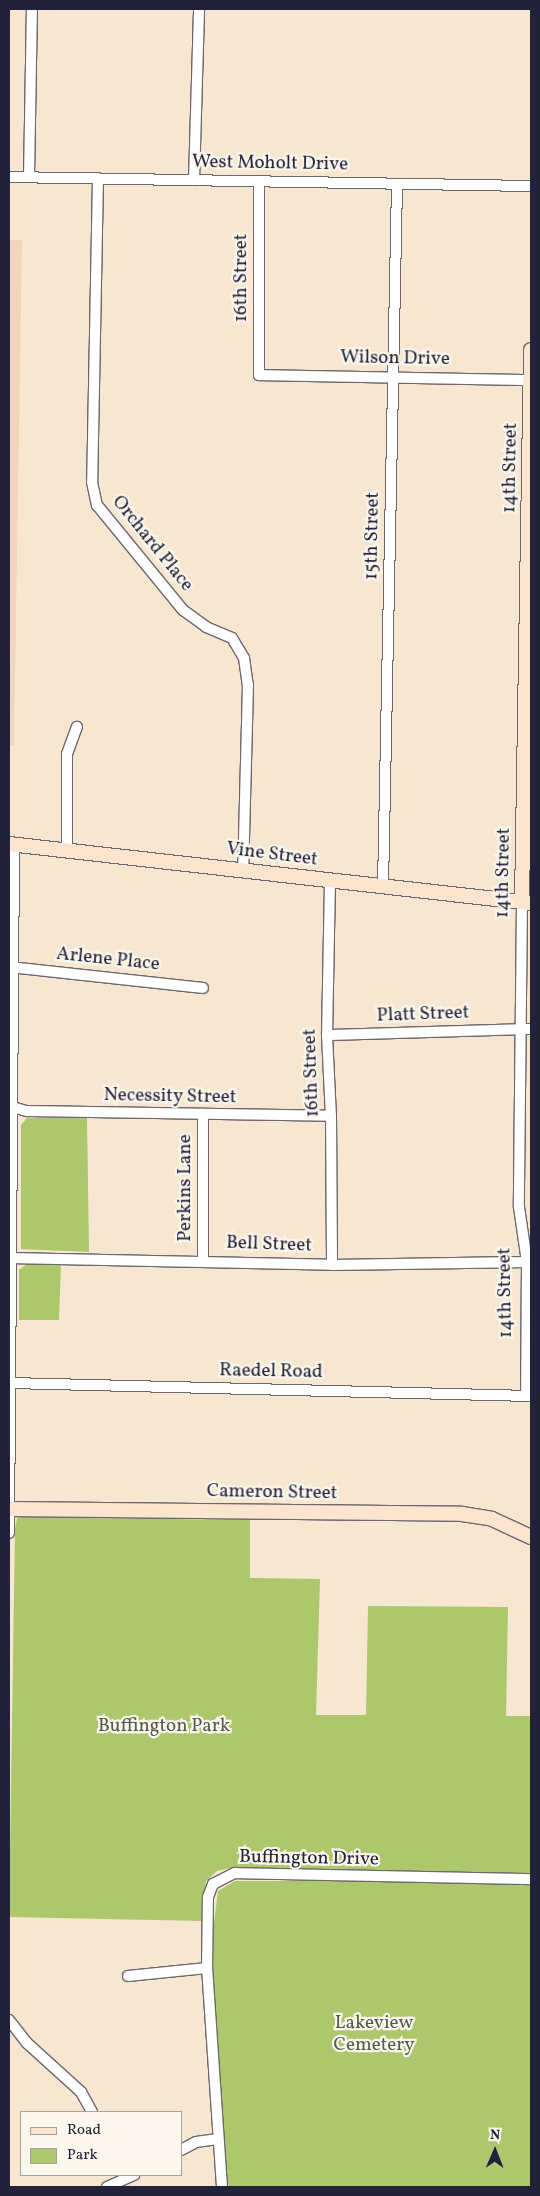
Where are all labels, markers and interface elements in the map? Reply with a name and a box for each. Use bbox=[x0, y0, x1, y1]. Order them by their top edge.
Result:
street label: West Moholt Drive bbox=[192, 151, 348, 177]
street label: 16th Street bbox=[231, 234, 253, 322]
street label: Wilson Drive bbox=[340, 347, 450, 371]
street label: 14th Street bbox=[499, 423, 523, 513]
street label: Orchard Place bbox=[106, 491, 198, 597]
street label: 15th Street bbox=[361, 492, 385, 580]
street label: 14th Street bbox=[492, 828, 516, 918]
street label: Vine Street bbox=[225, 838, 319, 872]
street label: Arlene Place bbox=[55, 943, 161, 977]
street label: Platt Street bbox=[376, 1002, 470, 1028]
street label: 16th Street bbox=[299, 1028, 325, 1118]
street label: Necessity Street bbox=[103, 1084, 237, 1110]
street label: Perkins Lane bbox=[175, 1134, 197, 1242]
street label: Bell Street bbox=[226, 1232, 312, 1258]
street label: 14th Street bbox=[494, 1248, 518, 1338]
street label: Raedel Road bbox=[219, 1360, 323, 1384]
street label: Cameron Street bbox=[206, 1480, 338, 1506]
park label: Buffington Park bbox=[98, 1716, 230, 1738]
street label: Buffington Drive bbox=[239, 1846, 379, 1872]
park label: Lakeview Cemetery bbox=[334, 2013, 414, 2057]
legend bbox=[20, 2111, 182, 2176]
text: Road bbox=[67, 2120, 101, 2141]
north arrow bbox=[470, 2126, 520, 2176]
text: N bbox=[490, 2126, 501, 2145]
text: Park bbox=[67, 2145, 98, 2166]

